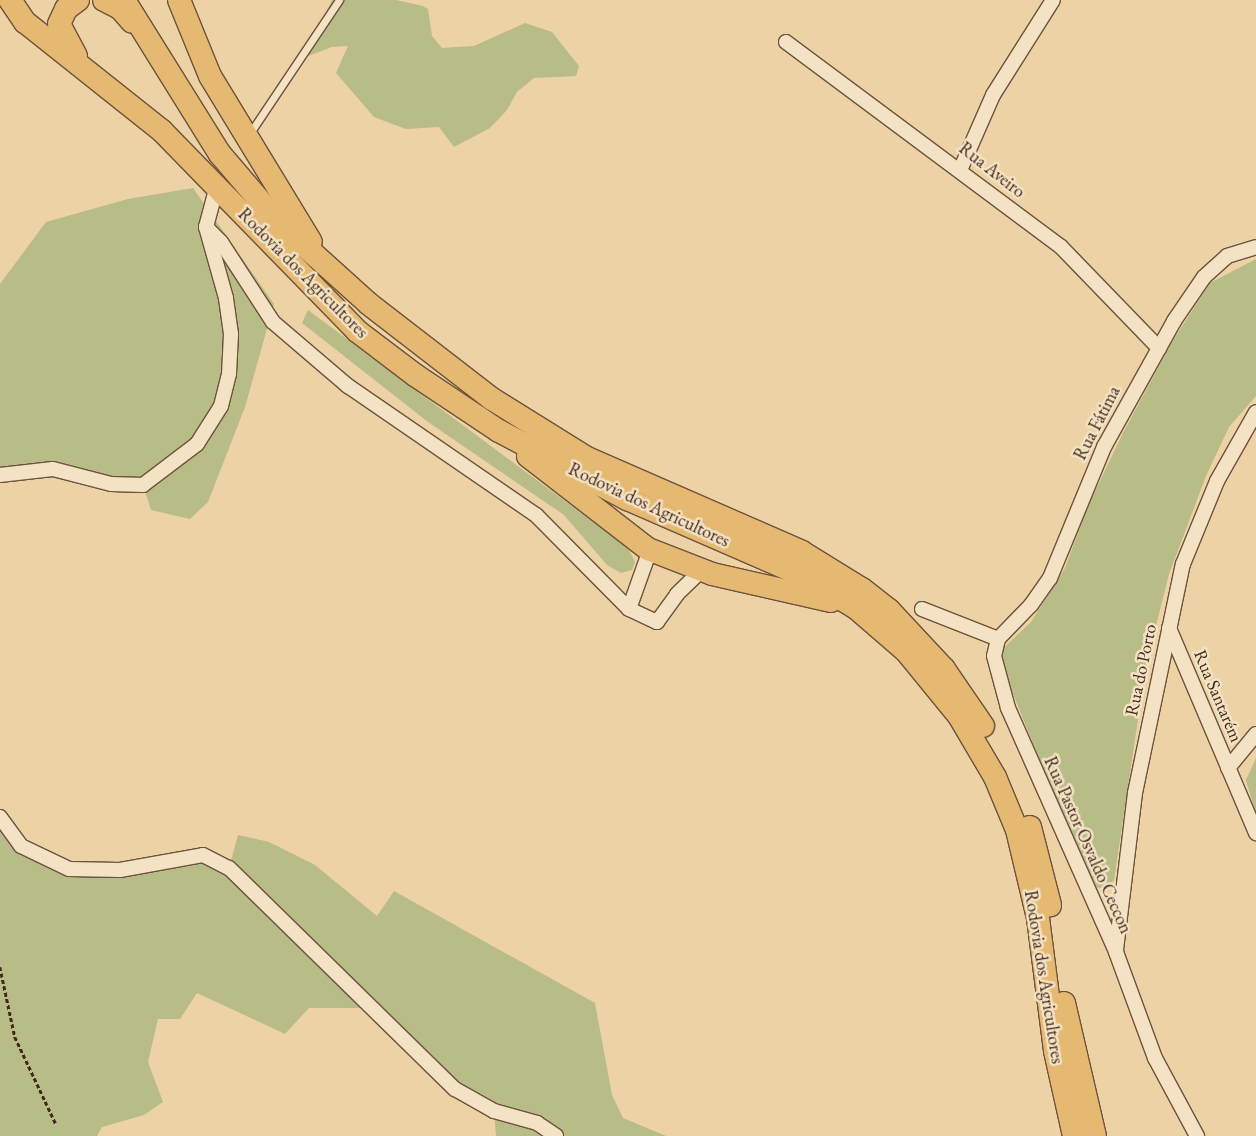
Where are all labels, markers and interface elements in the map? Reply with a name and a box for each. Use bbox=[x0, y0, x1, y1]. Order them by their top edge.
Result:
street label: Rua Aveiro bbox=[955, 137, 1029, 203]
street label: Rodovia dos Agricultores bbox=[233, 203, 373, 343]
street label: Rua Fátima bbox=[1069, 382, 1125, 464]
street label: Rodovia dos Agricultores bbox=[565, 458, 733, 552]
street label: Rua do Porto bbox=[1121, 622, 1161, 718]
street label: Rua Santarém bbox=[1189, 647, 1247, 745]
street label: Rua Pastor Osvaldo Ceccon bbox=[1039, 753, 1137, 937]
street label: Rodovia dos Agricultores bbox=[1020, 889, 1068, 1065]

